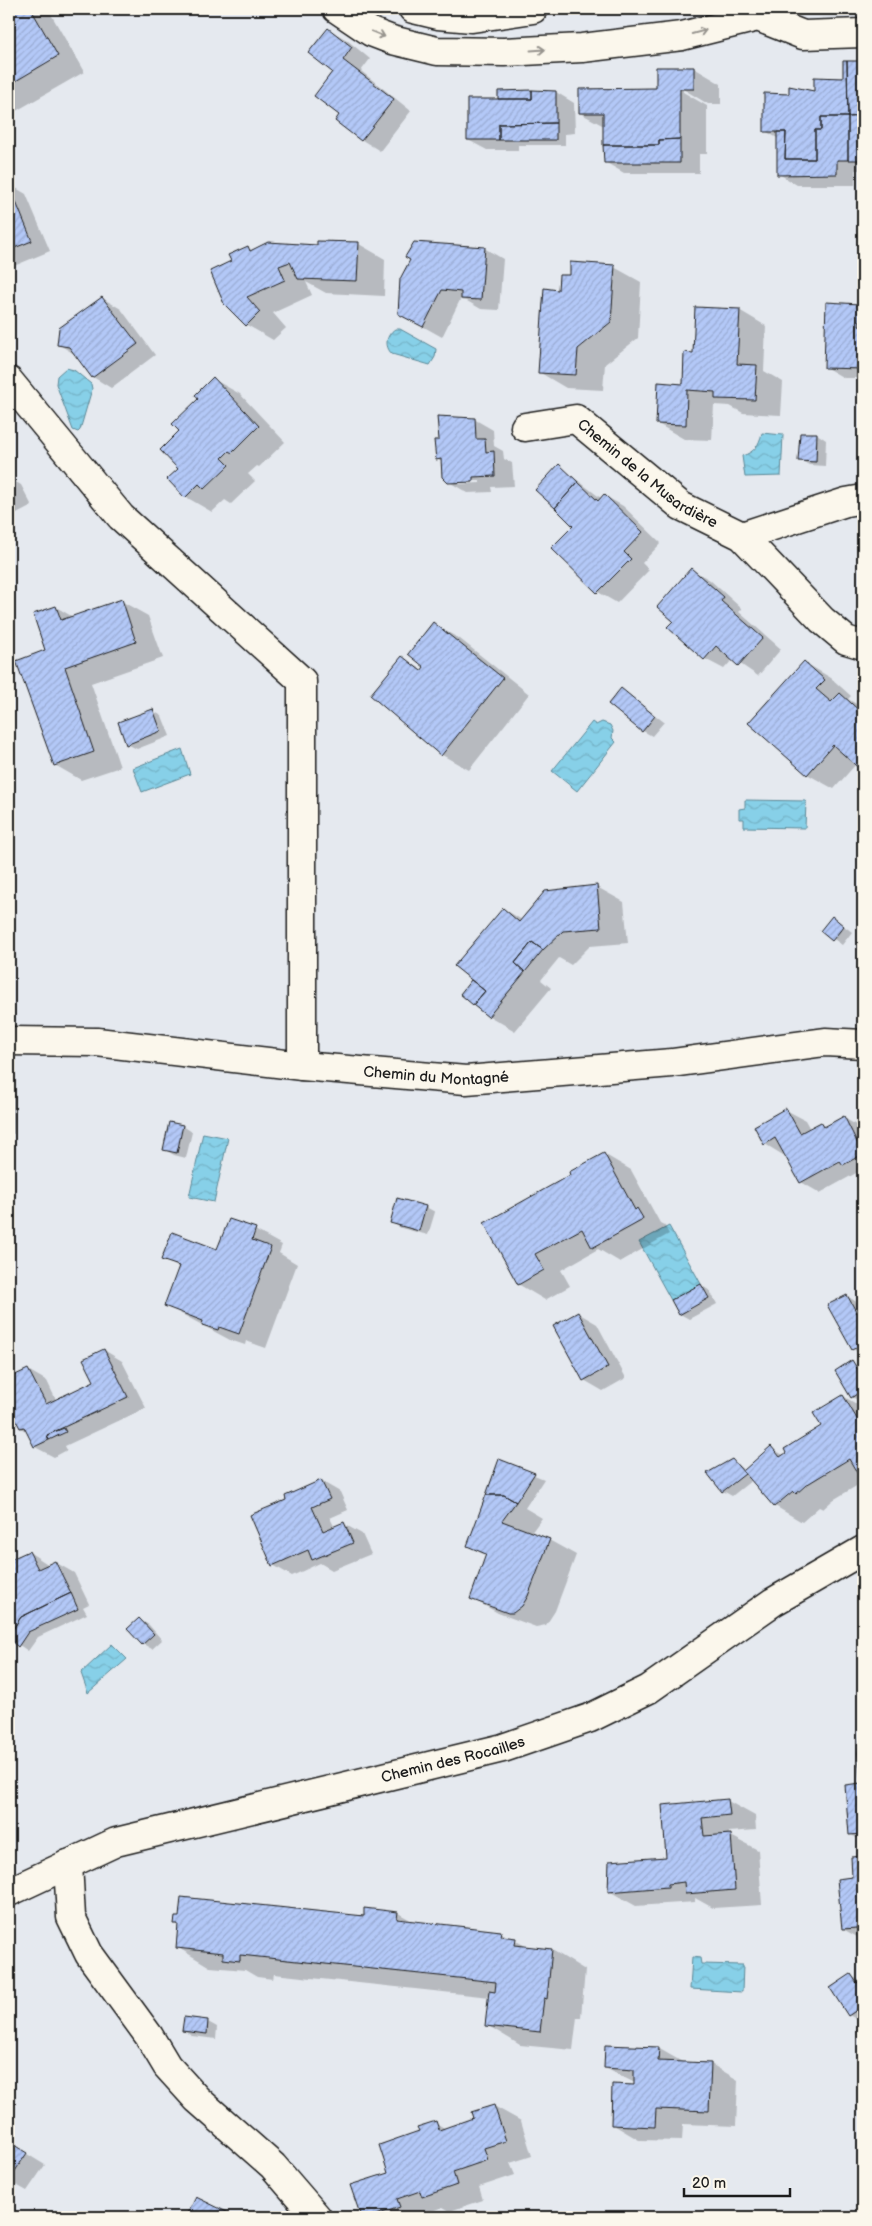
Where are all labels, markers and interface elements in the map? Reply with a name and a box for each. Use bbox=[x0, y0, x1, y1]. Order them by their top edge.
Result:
one-way arrow bbox=[691, 27, 707, 36]
one-way arrow bbox=[370, 30, 385, 40]
one-way arrow bbox=[530, 46, 546, 55]
street label: Chemin de la Musardière bbox=[573, 415, 721, 533]
street label: Chemin du Montagné bbox=[362, 1062, 510, 1090]
street label: Chemin des Rocailles bbox=[379, 1732, 528, 1787]
scale bar bbox=[684, 2166, 791, 2198]
text: 20 m bbox=[692, 2174, 726, 2193]

